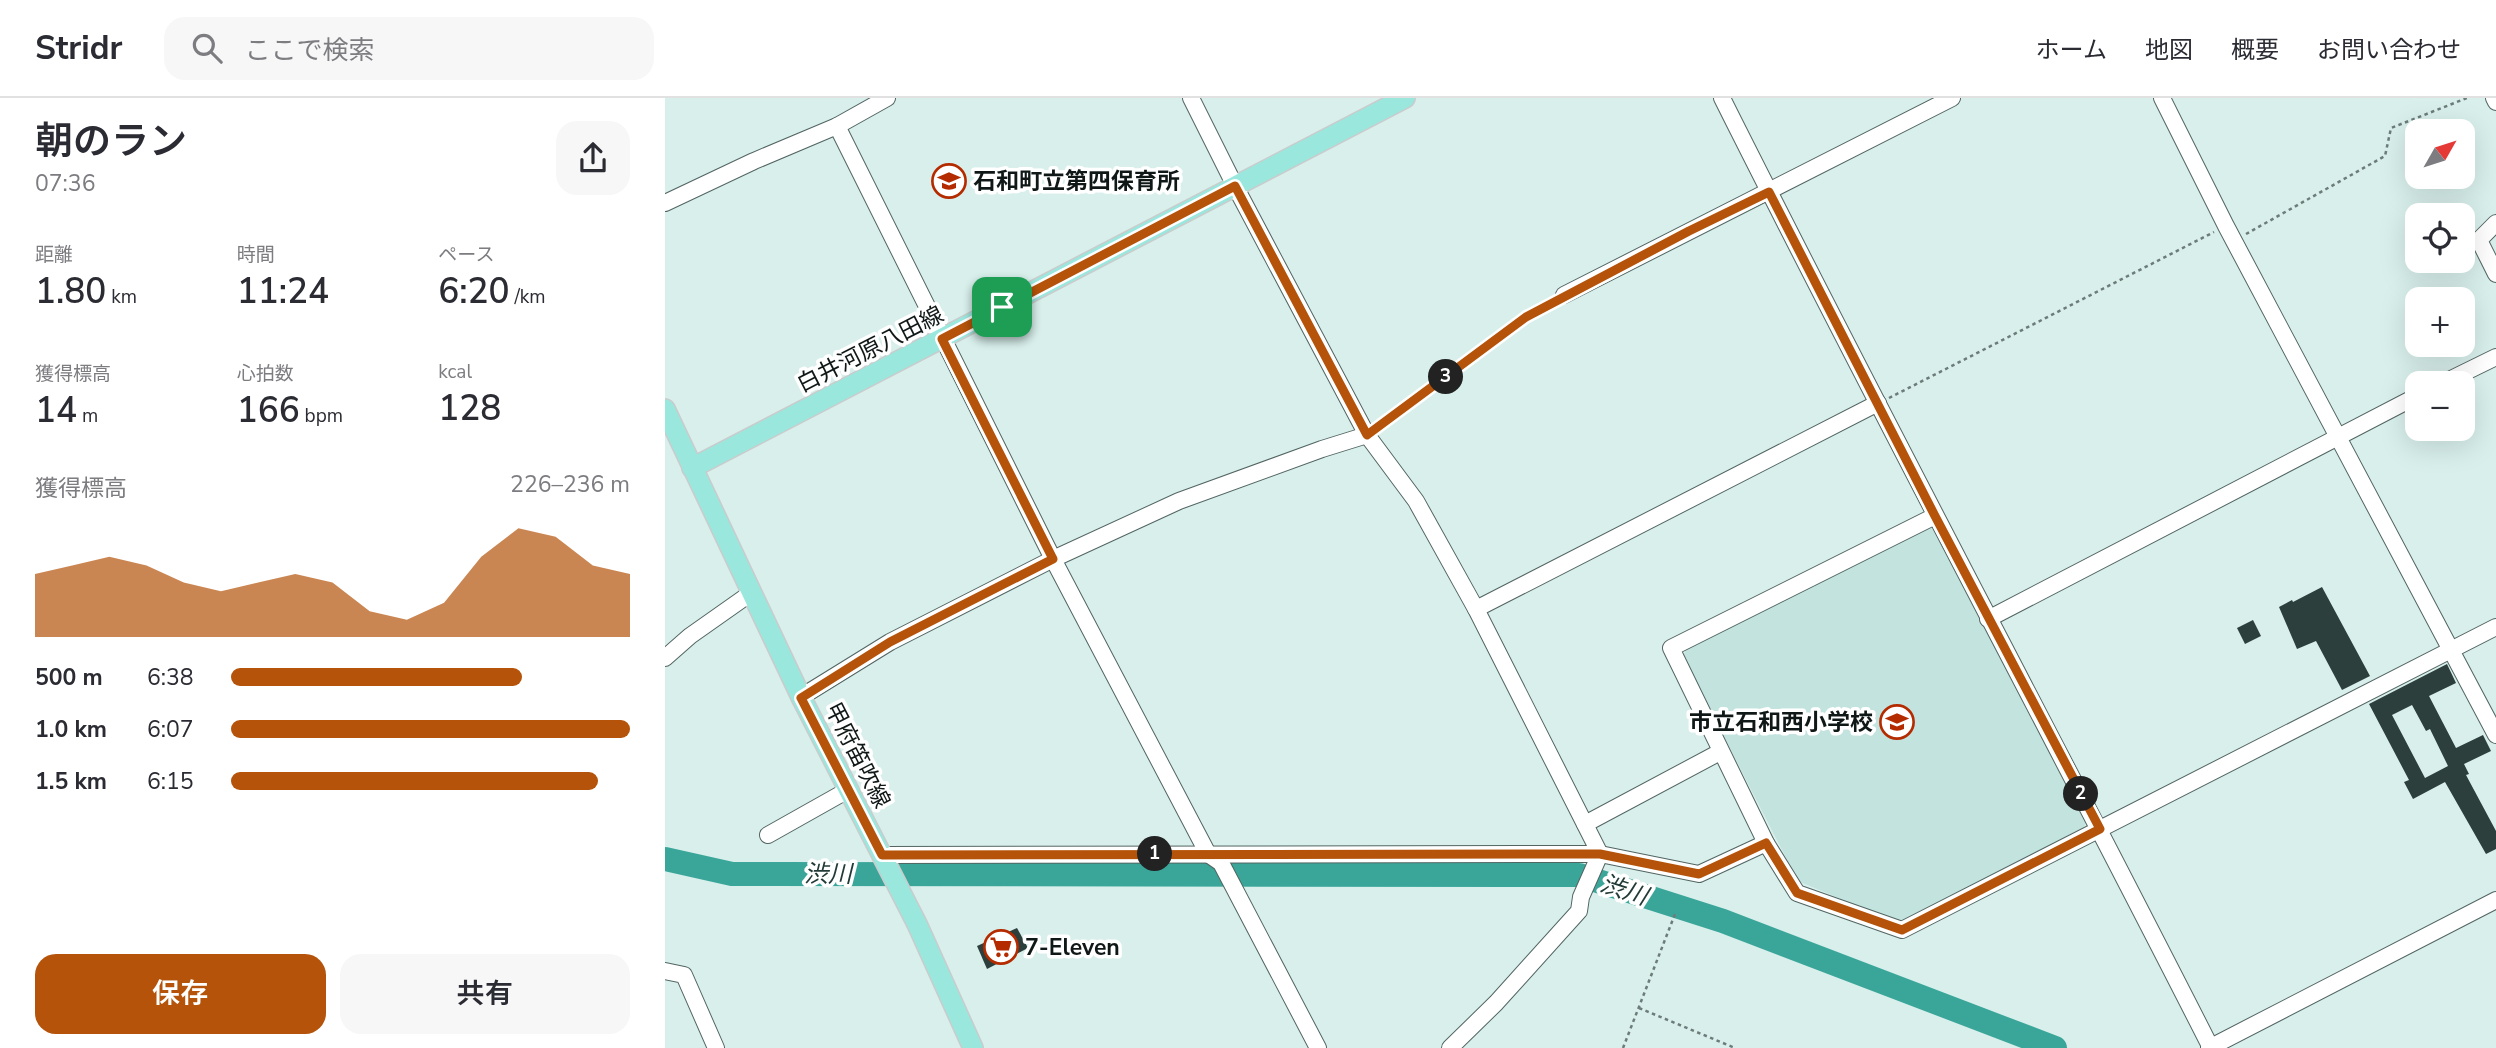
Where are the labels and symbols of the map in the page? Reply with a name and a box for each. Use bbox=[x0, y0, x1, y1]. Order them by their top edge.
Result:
north arrow bbox=[2405, 119, 2475, 189]
school or university icon: 石和町立第四保育所 bbox=[930, 162, 968, 200]
place label: 石和町立第四保育所 bbox=[973, 166, 1180, 197]
pin bbox=[972, 277, 1032, 337]
street label: 白井河原八田線 bbox=[791, 299, 949, 400]
pin: 3 bbox=[1429, 360, 1463, 394]
street label: 甲府笛吹線 bbox=[818, 697, 897, 813]
school or university icon: 市立石和西小学校 bbox=[1878, 703, 1916, 741]
place label: 市立石和西小学校 bbox=[1689, 707, 1873, 738]
pin: 2 bbox=[2063, 776, 2099, 812]
pin: 1 bbox=[1137, 836, 1173, 872]
water label: 渋川 bbox=[804, 858, 855, 890]
water label: 渋川 bbox=[1596, 867, 1655, 914]
supermarket icon: 7-Eleven bbox=[982, 928, 1020, 966]
place label: 7-Eleven bbox=[1025, 932, 1120, 963]

